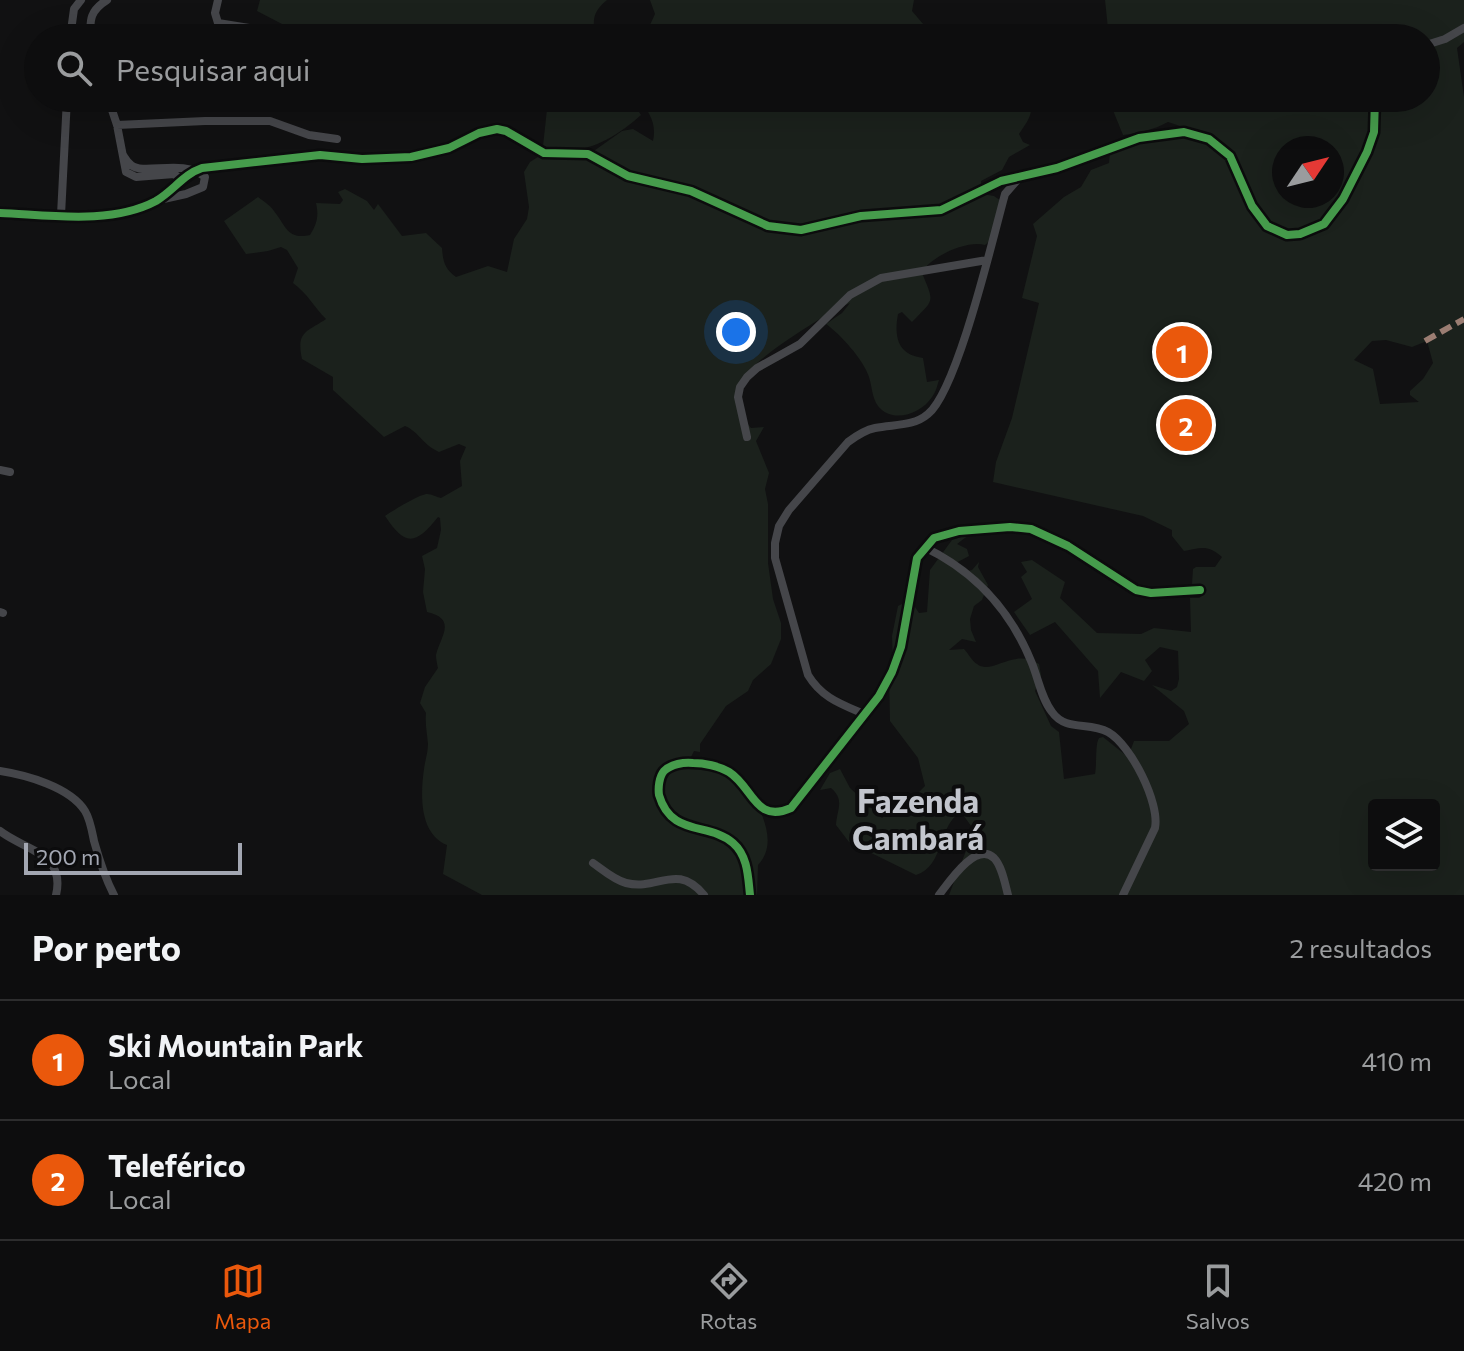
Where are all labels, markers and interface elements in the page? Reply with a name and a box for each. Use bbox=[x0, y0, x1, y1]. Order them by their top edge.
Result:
search box bbox=[24, 24, 1440, 112]
icon: search bbox=[52, 46, 96, 90]
text: Pesquisar aqui bbox=[116, 50, 311, 87]
north arrow bbox=[1272, 136, 1344, 208]
your location bbox=[716, 312, 756, 352]
pin: 1 bbox=[1156, 322, 1208, 382]
pin: 2 bbox=[1160, 395, 1212, 455]
district label: Fazenda Cambará bbox=[852, 780, 984, 857]
map controls bbox=[1368, 799, 1440, 871]
button: layers bbox=[1368, 799, 1440, 871]
scale bar bbox=[24, 839, 242, 875]
text: 200 m bbox=[36, 843, 100, 870]
text: Por perto bbox=[32, 926, 181, 968]
text: 2 resultados bbox=[1290, 932, 1432, 963]
text: Ski Mountain Park bbox=[108, 1026, 363, 1063]
text: 1 bbox=[52, 1045, 64, 1076]
text: 410 m bbox=[1361, 1045, 1432, 1076]
text: Local bbox=[108, 1063, 171, 1094]
text: Teleférico bbox=[108, 1146, 246, 1183]
text: 2 bbox=[51, 1165, 65, 1196]
text: 420 m bbox=[1358, 1165, 1432, 1196]
text: Local bbox=[108, 1183, 171, 1214]
tab: Mapa bbox=[214, 1259, 271, 1334]
tab: Rotas bbox=[700, 1259, 757, 1334]
tab: Salvos bbox=[1186, 1259, 1250, 1334]

